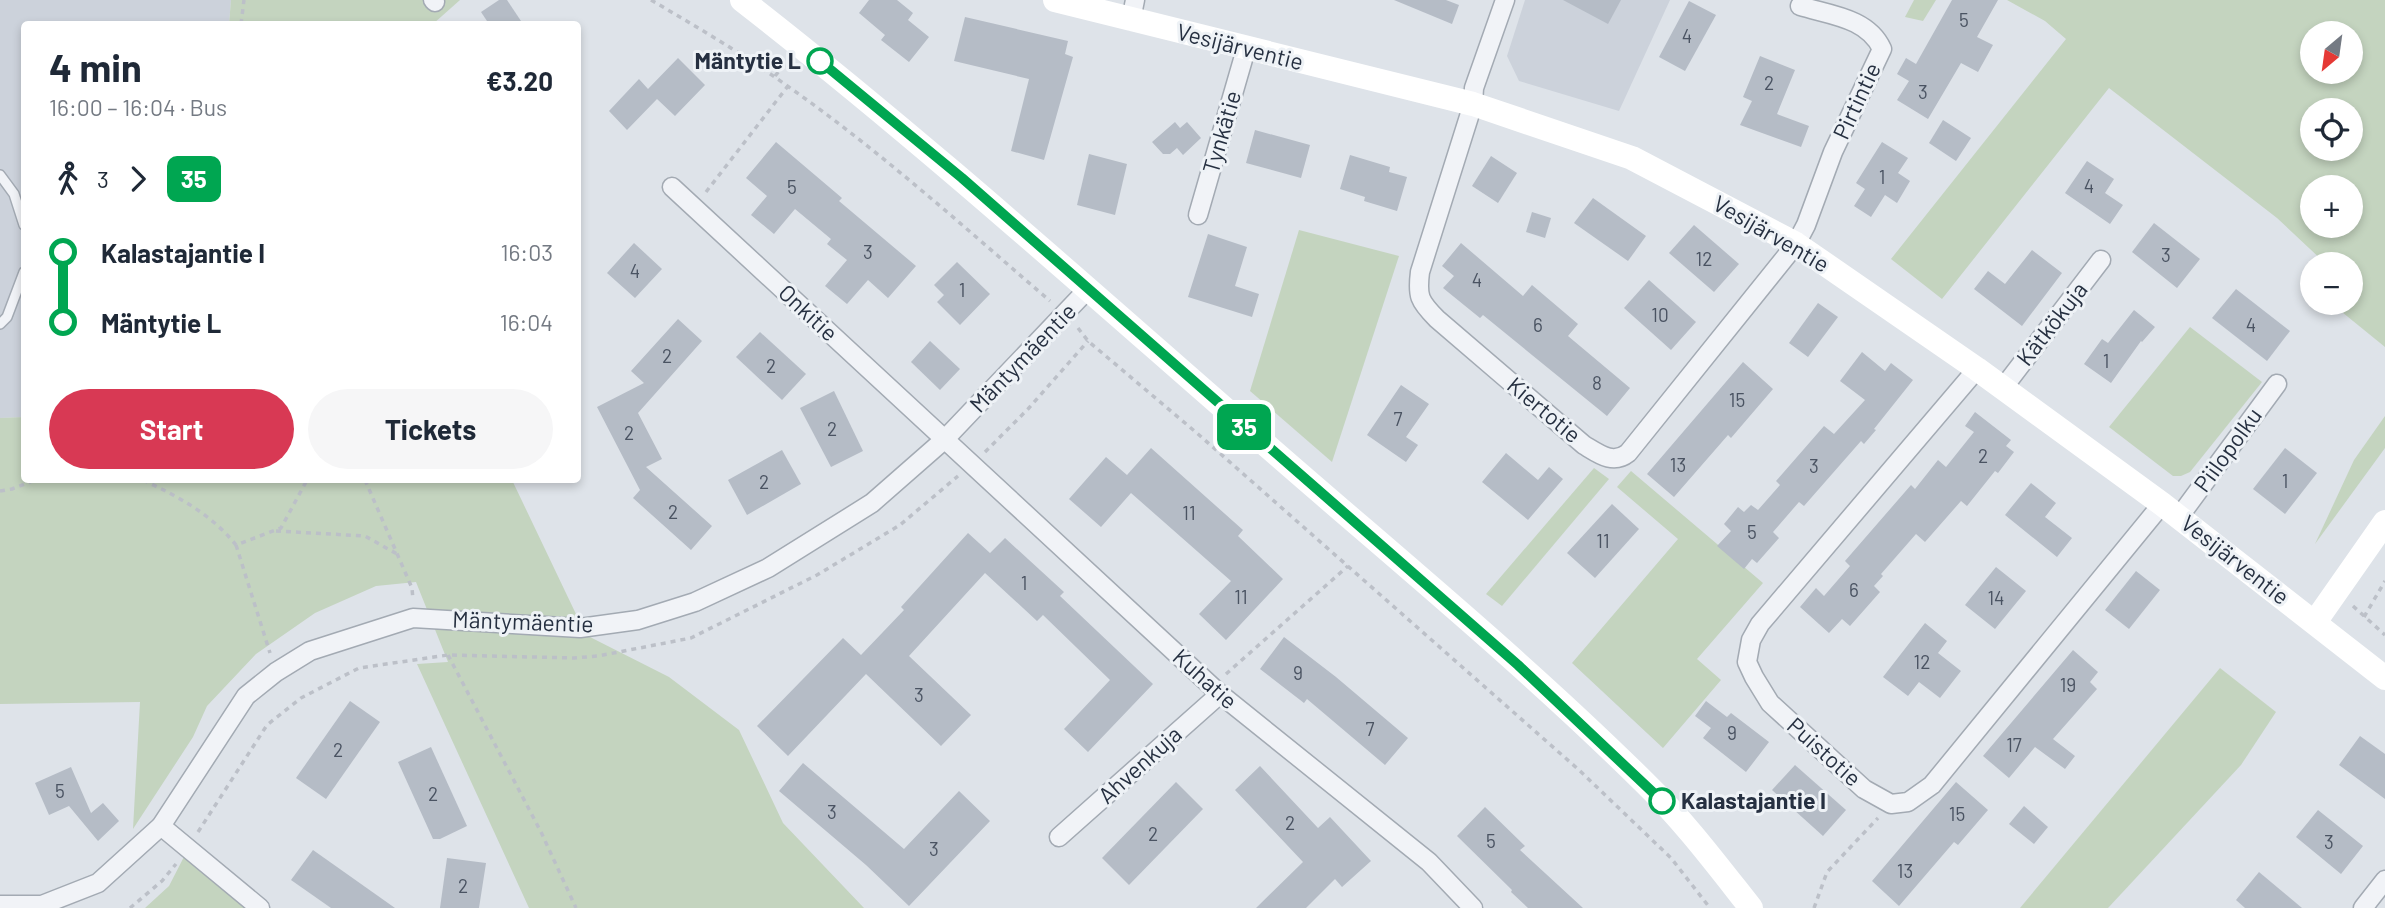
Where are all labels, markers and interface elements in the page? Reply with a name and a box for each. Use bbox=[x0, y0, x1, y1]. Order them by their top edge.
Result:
house number: 5 bbox=[1959, 8, 1969, 31]
street label: Vesijärventie bbox=[1174, 17, 1306, 75]
north arrow bbox=[2300, 21, 2362, 84]
map controls bbox=[2300, 21, 2363, 315]
house number: 4 bbox=[1682, 24, 1692, 47]
text: 4 min bbox=[49, 44, 142, 90]
place label: Mäntytie L bbox=[695, 46, 801, 74]
marker: Mäntytie L bbox=[807, 48, 833, 74]
street label: Pirtintie bbox=[1826, 58, 1886, 143]
text: €3.20 bbox=[486, 65, 553, 96]
house number: 2 bbox=[1764, 71, 1774, 94]
house number: 3 bbox=[1918, 80, 1928, 103]
street label: Tynkätie bbox=[1196, 87, 1246, 176]
text: 16:00 – 16:04 · Bus bbox=[49, 93, 227, 121]
button: locate bbox=[2300, 98, 2363, 161]
icon: walk bbox=[49, 160, 87, 198]
icon: forward bbox=[119, 160, 157, 198]
text: 35 bbox=[181, 164, 207, 193]
text: 3 bbox=[97, 165, 109, 193]
house number: 1 bbox=[1879, 165, 1885, 188]
house number: 4 bbox=[2084, 174, 2094, 197]
house number: 5 bbox=[787, 175, 797, 198]
button: + bbox=[2300, 175, 2363, 238]
street label: Vesijärventie bbox=[1708, 189, 1835, 278]
text: Kalastajantie I bbox=[101, 237, 265, 268]
text: 16:03 bbox=[500, 238, 553, 266]
house number: 3 bbox=[863, 240, 873, 263]
house number: 3 bbox=[2161, 243, 2171, 266]
house number: 12 bbox=[1696, 247, 1712, 270]
button: − bbox=[2300, 252, 2363, 315]
house number: 4 bbox=[630, 259, 640, 282]
house number: 4 bbox=[1472, 268, 1482, 291]
street label: Kätkökuja bbox=[2010, 276, 2093, 371]
street label: Onkitie bbox=[773, 278, 844, 347]
house number: 1 bbox=[959, 278, 965, 301]
street label: Mäntymäentie bbox=[963, 297, 1081, 418]
house number: 10 bbox=[1651, 303, 1669, 326]
text: Mäntytie L bbox=[101, 307, 221, 338]
text: 16:04 bbox=[500, 308, 553, 336]
house number: 6 bbox=[1533, 313, 1543, 336]
house number: 4 bbox=[2246, 313, 2256, 336]
house number: 2 bbox=[662, 344, 672, 367]
house number: 1 bbox=[2103, 349, 2109, 372]
house number: 2 bbox=[766, 354, 776, 377]
street label: Kiertotie bbox=[1502, 370, 1587, 448]
house number: 8 bbox=[1592, 371, 1602, 394]
house number: 15 bbox=[1729, 388, 1745, 411]
button: Start bbox=[49, 389, 294, 469]
button: Tickets bbox=[308, 389, 553, 469]
street label: Piilopolku bbox=[2187, 402, 2267, 497]
line badge: 35 bbox=[1212, 404, 1276, 450]
house number: 7 bbox=[1394, 407, 1403, 430]
text: 35 bbox=[1231, 412, 1257, 441]
house number: 2 bbox=[827, 417, 837, 440]
house number: 2 bbox=[624, 421, 634, 444]
house number: 2 bbox=[1978, 444, 1988, 467]
house number: 13 bbox=[1670, 453, 1686, 476]
house number: 3 bbox=[1809, 454, 1819, 477]
house number: 1 bbox=[2282, 469, 2288, 492]
house number: 2 bbox=[759, 470, 769, 493]
house number: 2 bbox=[668, 500, 678, 523]
house number: 11 bbox=[1182, 501, 1196, 524]
street label: Vesijärventie bbox=[2176, 508, 2295, 610]
house number: 5 bbox=[1747, 520, 1757, 543]
house number: 11 bbox=[1596, 529, 1610, 552]
house number: 1 bbox=[1021, 571, 1027, 594]
house number: 6 bbox=[1849, 578, 1859, 601]
house number: 11 bbox=[1234, 585, 1248, 608]
house number: 14 bbox=[1987, 586, 2005, 609]
street label: Mäntymäentie bbox=[452, 605, 594, 637]
street label: Kuhatie bbox=[1168, 642, 1244, 714]
house number: 12 bbox=[1914, 650, 1930, 673]
house number: 9 bbox=[1293, 661, 1303, 684]
house number: 19 bbox=[2060, 673, 2076, 696]
house number: 3 bbox=[914, 683, 924, 706]
street label: Puistotie bbox=[1782, 711, 1867, 792]
house number: 7 bbox=[1366, 717, 1375, 740]
street label: Ahvenkuja bbox=[1092, 720, 1187, 809]
house number: 9 bbox=[1727, 721, 1737, 744]
house number: 17 bbox=[2006, 733, 2022, 756]
house number: 2 bbox=[333, 738, 343, 761]
house number: 5 bbox=[55, 779, 65, 802]
house number: 2 bbox=[428, 782, 438, 805]
place label: Kalastajantie I bbox=[1681, 786, 1826, 814]
marker: Kalastajantie I bbox=[1649, 788, 1675, 814]
house number: 3 bbox=[827, 800, 837, 823]
house number: 15 bbox=[1949, 802, 1965, 825]
house number: 2 bbox=[1285, 811, 1295, 834]
house number: 2 bbox=[1148, 822, 1158, 845]
house number: 5 bbox=[1486, 829, 1496, 852]
house number: 3 bbox=[2324, 830, 2334, 853]
house number: 3 bbox=[929, 837, 939, 860]
house number: 13 bbox=[1897, 859, 1913, 882]
house number: 2 bbox=[458, 874, 468, 897]

